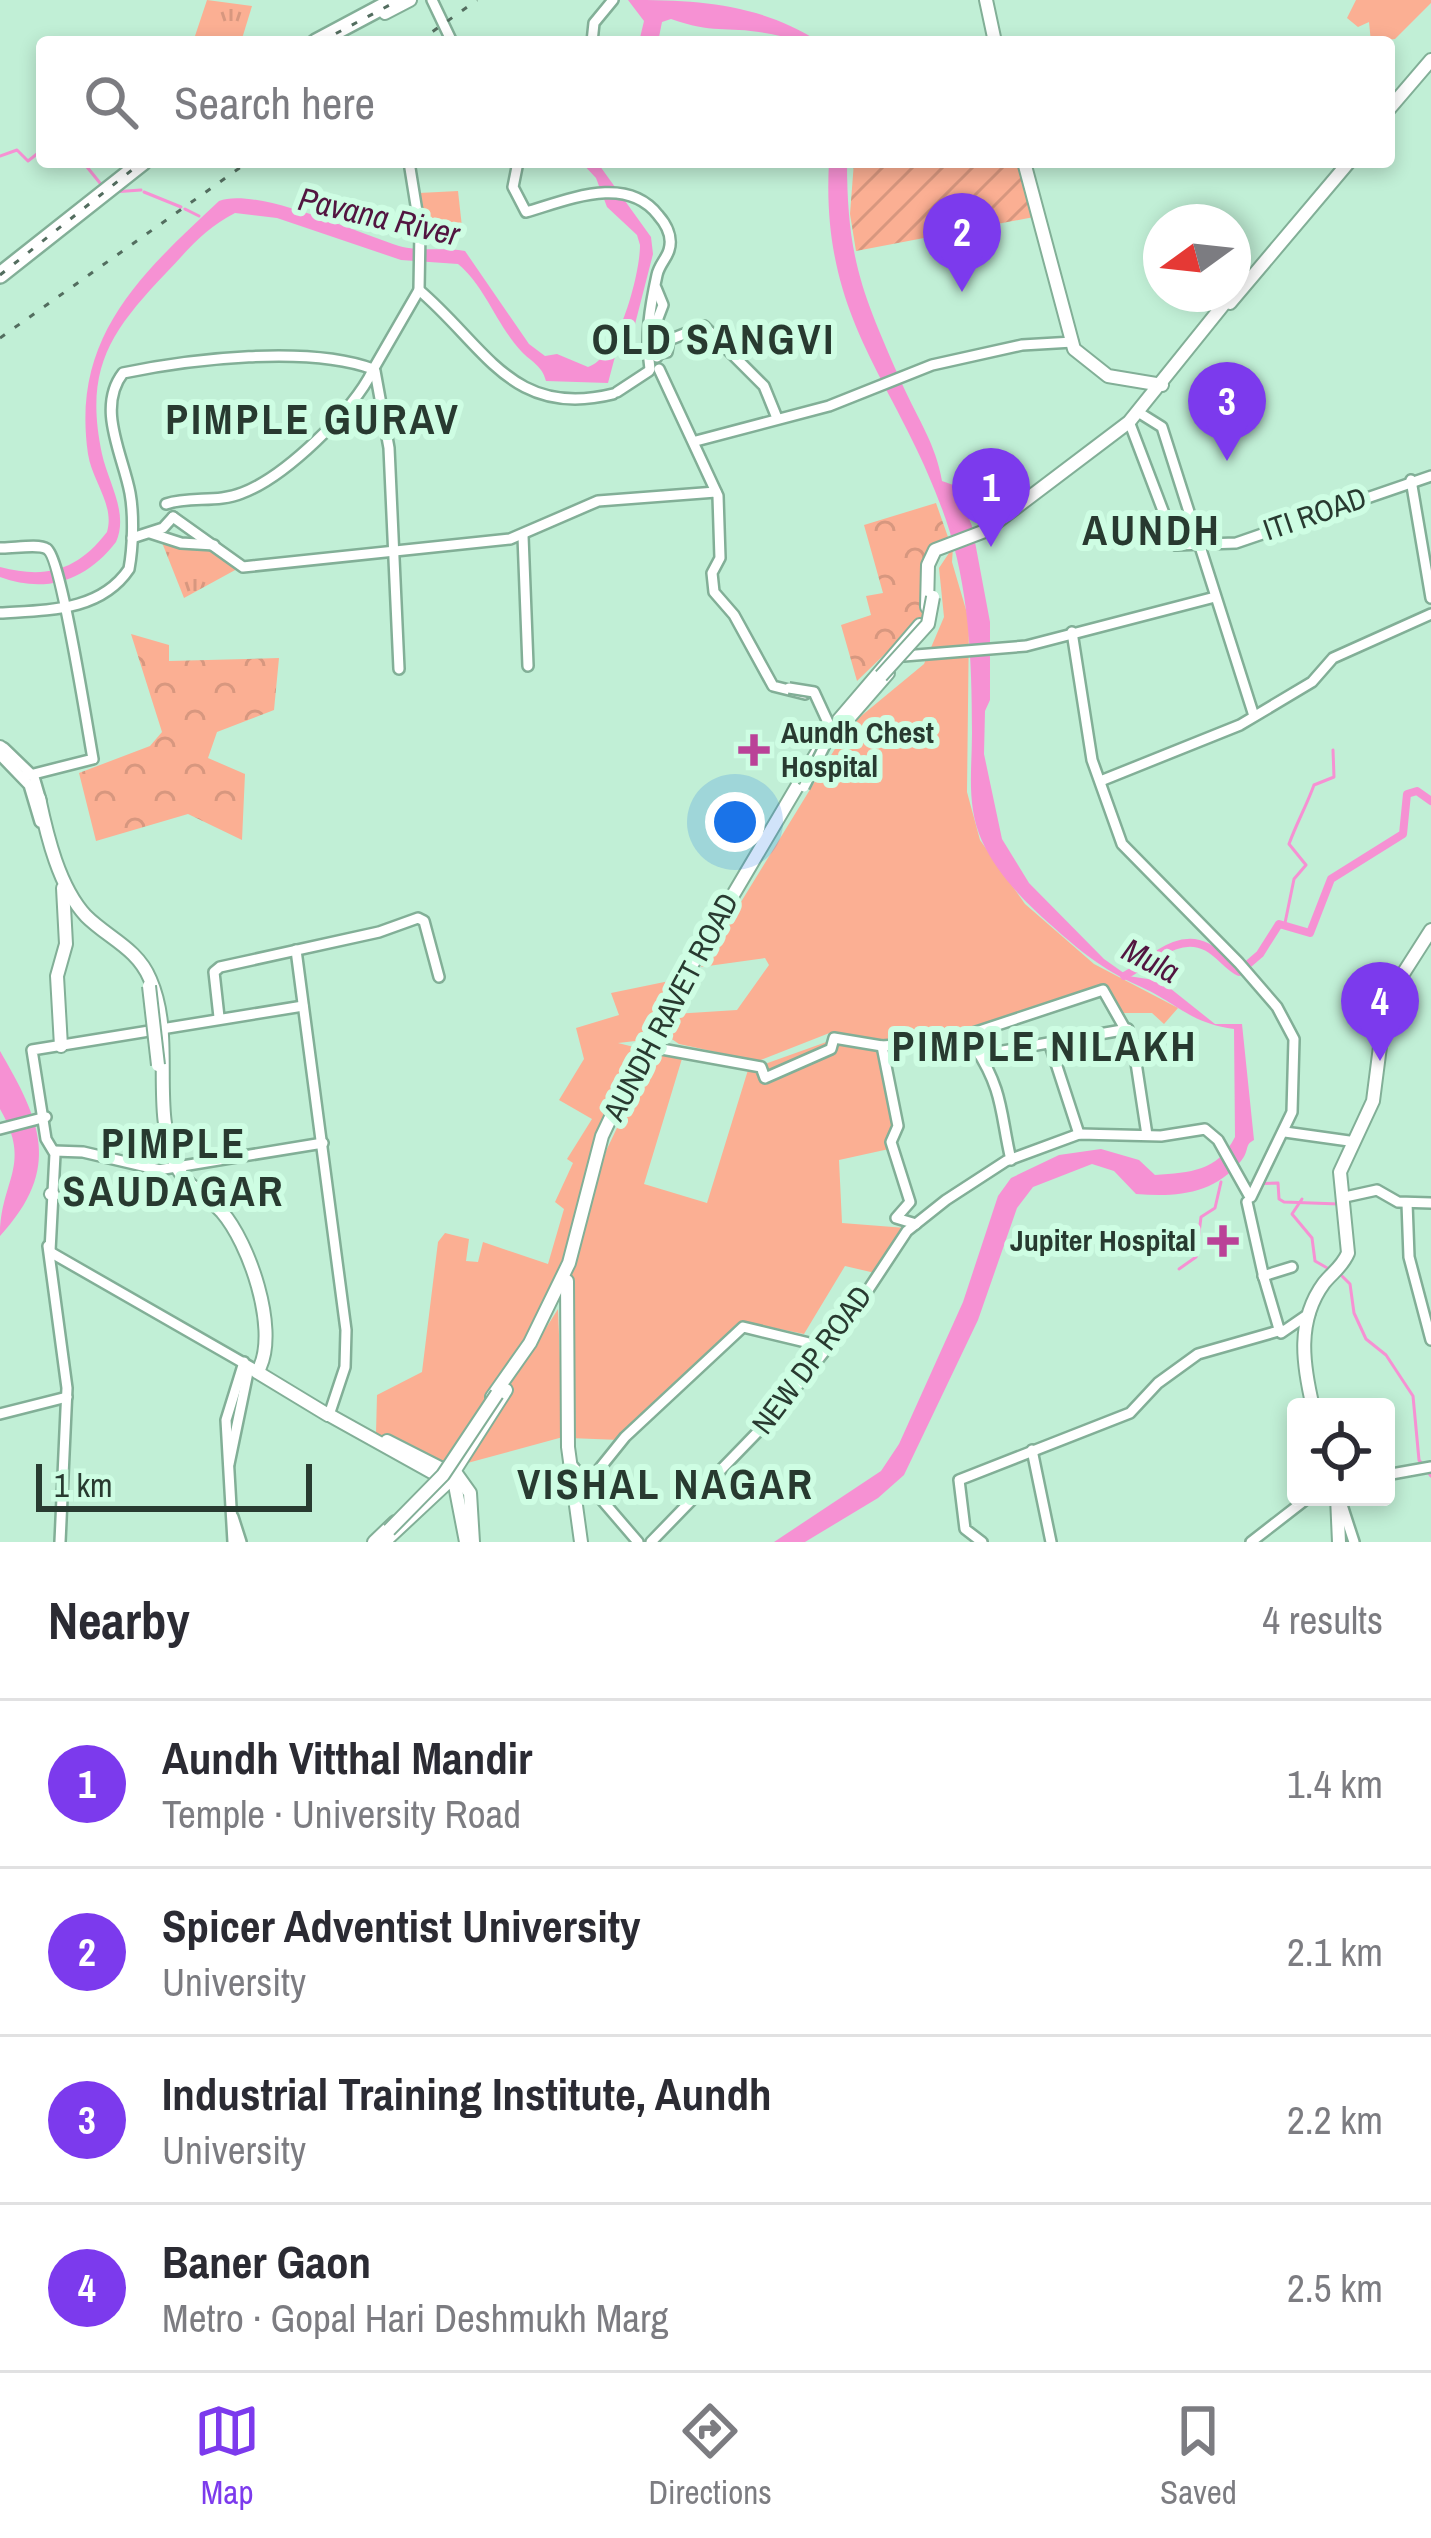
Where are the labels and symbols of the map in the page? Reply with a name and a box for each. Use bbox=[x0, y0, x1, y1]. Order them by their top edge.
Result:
water label: Pavana River bbox=[294, 176, 465, 256]
pin: 2 bbox=[923, 193, 1001, 292]
north arrow bbox=[1143, 204, 1251, 312]
district label: OLD SANGVI bbox=[592, 311, 836, 367]
pin: 3 bbox=[1188, 362, 1266, 461]
district label: PIMPLE GURAV bbox=[165, 391, 461, 447]
pin: 1 bbox=[952, 448, 1030, 547]
street label: ITI ROAD bbox=[1258, 477, 1372, 549]
district label: AUNDH bbox=[1082, 502, 1222, 558]
place label: Aundh Chest Hospital bbox=[781, 712, 934, 786]
marker: Aundh Chest Hospital bbox=[738, 734, 770, 766]
your location bbox=[705, 792, 765, 852]
street label: AUNDH RAVET ROAD bbox=[593, 886, 747, 1128]
water label: Mula bbox=[1115, 927, 1187, 993]
pin: 4 bbox=[1341, 962, 1419, 1061]
district label: PIMPLE NILAKH bbox=[892, 1018, 1198, 1074]
district label: PIMPLE SAUDAGAR bbox=[63, 1115, 285, 1219]
place label: Jupiter Hospital bbox=[1010, 1220, 1196, 1260]
marker: Jupiter Hospital bbox=[1207, 1225, 1239, 1257]
street label: NEW DP ROAD bbox=[742, 1277, 880, 1442]
district label: VISHAL NAGAR bbox=[517, 1456, 815, 1512]
scale bar bbox=[36, 1458, 312, 1511]

